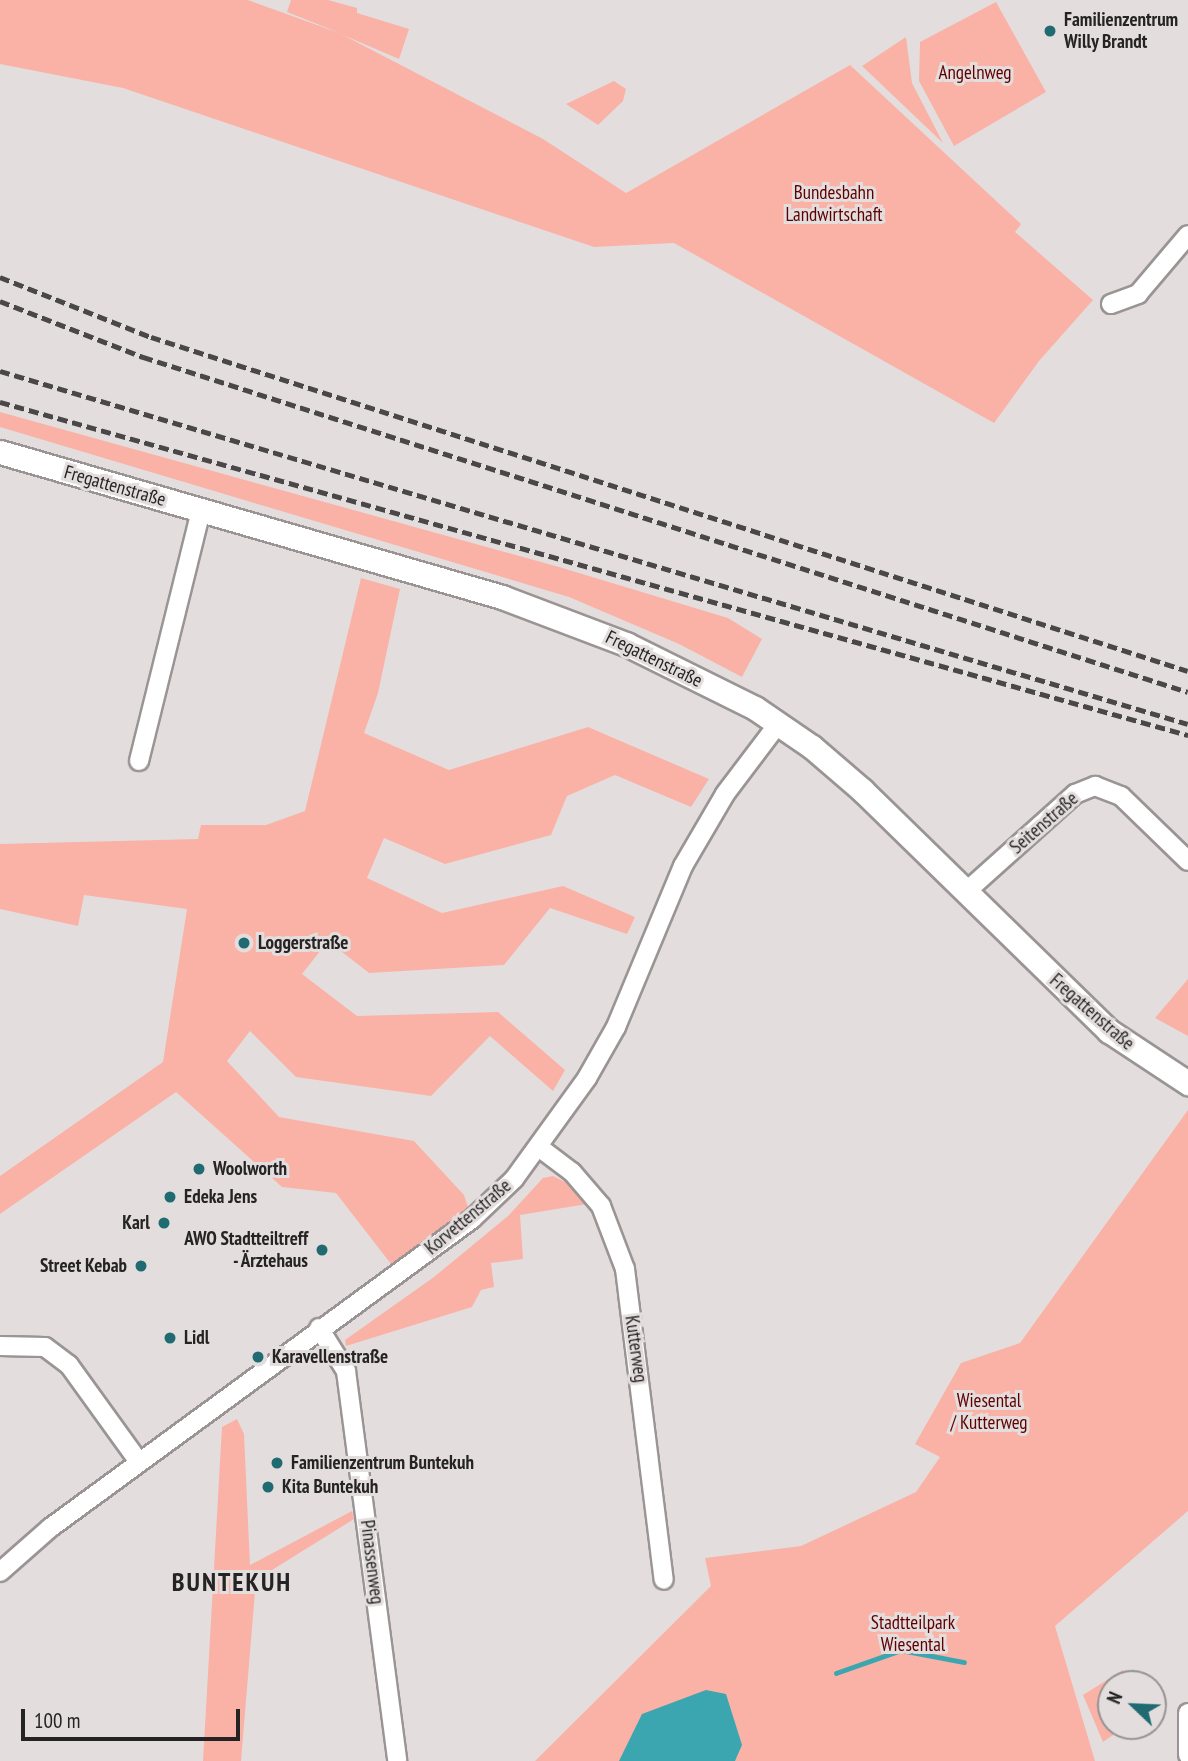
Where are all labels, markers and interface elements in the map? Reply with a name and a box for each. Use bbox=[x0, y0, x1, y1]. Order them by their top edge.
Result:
place label: Familienzentrum Willy Brandt bbox=[1064, 9, 1178, 53]
marker: Familienzentrum Willy Brandt bbox=[1042, 23, 1058, 39]
park label: Angelnweg bbox=[938, 62, 1012, 84]
park label: Bundesbahn Landwirtschaft bbox=[785, 182, 883, 226]
street label: Fregattenstraße bbox=[62, 461, 168, 511]
street label: Fregattenstraße bbox=[602, 626, 706, 692]
street label: Seitenstraße bbox=[1005, 787, 1083, 859]
place label: Loggerstraße bbox=[258, 932, 348, 954]
marker: Loggerstraße bbox=[236, 935, 252, 951]
street label: Fregattenstraße bbox=[1045, 969, 1139, 1055]
place label: Woolworth bbox=[213, 1158, 287, 1180]
marker: Woolworth bbox=[191, 1161, 207, 1177]
street label: Korvettenstraße bbox=[420, 1174, 516, 1260]
place label: Edeka Jens bbox=[184, 1186, 257, 1208]
marker: Edeka Jens bbox=[162, 1189, 178, 1205]
place label: Karl bbox=[122, 1212, 150, 1234]
marker: Karl bbox=[156, 1215, 172, 1231]
place label: AWO Stadtteiltreff - Ärztehaus bbox=[184, 1228, 308, 1272]
marker: AWO Stadtteiltreff - Ärztehaus bbox=[314, 1242, 330, 1258]
place label: Street Kebab bbox=[40, 1255, 127, 1277]
marker: Street Kebab bbox=[133, 1258, 149, 1274]
street label: Kutterweg bbox=[620, 1314, 652, 1384]
place label: Lidl bbox=[184, 1327, 209, 1349]
marker: Lidl bbox=[162, 1330, 178, 1346]
place label: Karavellenstraße bbox=[272, 1346, 388, 1368]
marker: Karavellenstraße bbox=[250, 1349, 266, 1365]
park label: Wiesental / Kutterweg bbox=[950, 1390, 1028, 1434]
place label: Familienzentrum Buntekuh bbox=[291, 1452, 474, 1474]
marker: Familienzentrum Buntekuh bbox=[269, 1455, 285, 1471]
place label: Kita Buntekuh bbox=[282, 1476, 378, 1498]
marker: Kita Buntekuh bbox=[260, 1479, 276, 1495]
street label: Pinassenweg bbox=[356, 1519, 388, 1605]
district label: BUNTEKUH bbox=[173, 1566, 291, 1598]
park label: Stadtteilpark Wiesental bbox=[871, 1612, 955, 1656]
north arrow bbox=[1097, 1670, 1167, 1740]
text: N bbox=[1101, 1688, 1128, 1707]
scale bar bbox=[24, 1694, 243, 1738]
text: 100 m bbox=[34, 1707, 80, 1734]

